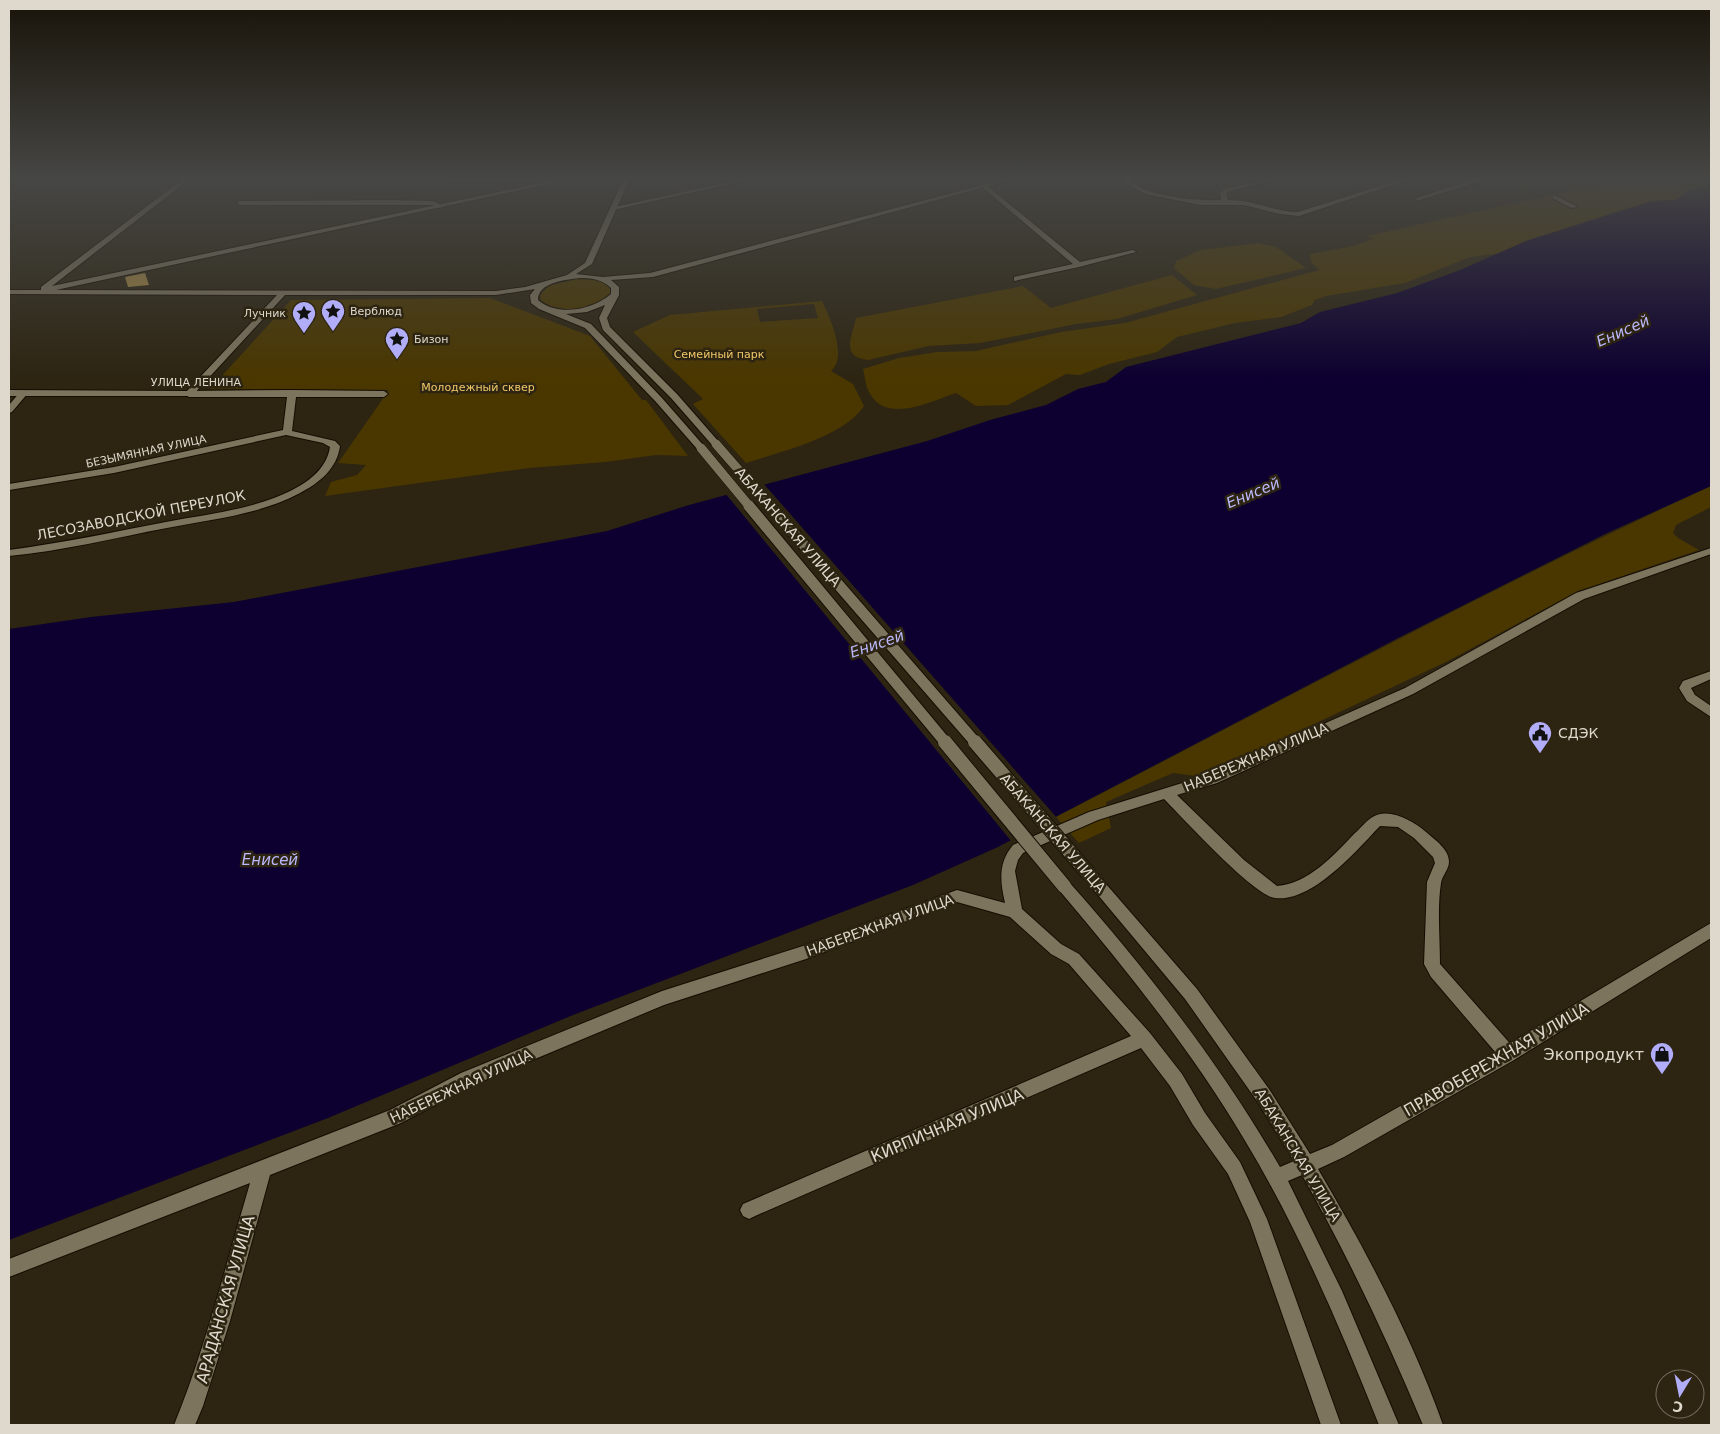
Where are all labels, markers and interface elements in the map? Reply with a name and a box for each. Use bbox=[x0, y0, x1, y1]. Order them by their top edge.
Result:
place icon: Верблюд bbox=[320, 298, 346, 332]
place icon: Лучник bbox=[291, 300, 317, 334]
place label: Верблюд bbox=[350, 305, 402, 318]
place label: Лучник bbox=[244, 307, 286, 320]
water label: Енисей bbox=[1594, 311, 1653, 351]
place icon: Бизон bbox=[384, 326, 410, 360]
place label: Бизон bbox=[414, 333, 448, 346]
park label: Семейный парк bbox=[674, 348, 765, 361]
street label: УЛИЦА ЛЕНИНА bbox=[151, 376, 242, 389]
park label: Молодежный сквер bbox=[421, 381, 535, 394]
street label: БЕЗЫМЯННАЯ УЛИЦА bbox=[85, 432, 208, 471]
street label: АБАКАНСКАЯ УЛИЦА bbox=[732, 464, 844, 590]
water label: Енисей bbox=[1224, 474, 1283, 512]
street label: ЛЕСОЗАВОДСКОЙ ПЕРЕУЛОК bbox=[35, 486, 247, 543]
water label: Енисей bbox=[847, 626, 907, 662]
street label: НАБЕРЕЖНАЯ УЛИЦА bbox=[1181, 719, 1331, 795]
public building icon: СДЭК bbox=[1527, 720, 1553, 754]
place label: СДЭК bbox=[1558, 725, 1598, 741]
street label: АБАКАНСКАЯ УЛИЦА bbox=[997, 770, 1109, 896]
water label: Енисей bbox=[242, 851, 298, 869]
street label: НАБЕРЕЖНАЯ УЛИЦА bbox=[804, 891, 956, 959]
street label: ПРАВОБЕРЕЖНАЯ УЛИЦА bbox=[1400, 999, 1592, 1120]
shop icon: Экопродукт bbox=[1649, 1041, 1675, 1075]
place label: Экопродукт bbox=[1543, 1045, 1644, 1064]
street label: НАБЕРЕЖНАЯ УЛИЦА bbox=[387, 1046, 535, 1126]
street label: КИРПИЧНАЯ УЛИЦА bbox=[868, 1085, 1027, 1166]
street label: АБАКАНСКАЯ УЛИЦА bbox=[1252, 1086, 1344, 1225]
street label: АРАДАНСКАЯ УЛИЦА bbox=[192, 1213, 259, 1385]
north arrow bbox=[1655, 1369, 1705, 1419]
text: С bbox=[1671, 1398, 1684, 1416]

